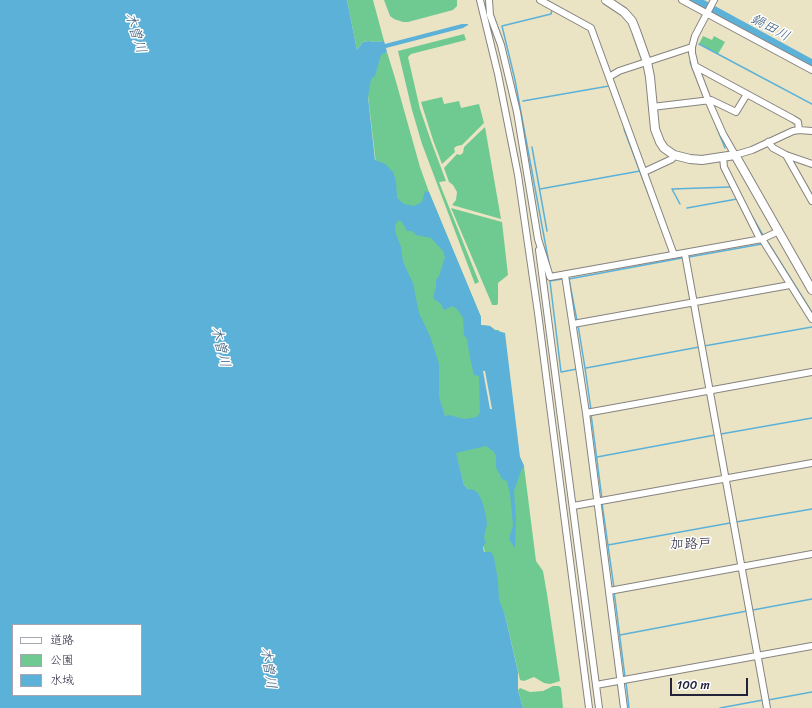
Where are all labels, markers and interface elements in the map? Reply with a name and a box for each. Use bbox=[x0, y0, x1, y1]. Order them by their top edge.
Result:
water label: 木曽川 bbox=[121, 10, 149, 56]
water label: 鍋田川 bbox=[748, 11, 792, 45]
water label: 木曽川 bbox=[207, 325, 233, 369]
district label: 加路戸 bbox=[670, 536, 712, 552]
legend bbox=[12, 624, 142, 696]
text: 道路 bbox=[50, 629, 74, 651]
water label: 木曽川 bbox=[257, 646, 279, 690]
text: 公園 bbox=[50, 649, 74, 671]
text: 水域 bbox=[50, 669, 74, 691]
scale bar bbox=[672, 670, 750, 696]
text: 100 m bbox=[677, 674, 710, 696]

